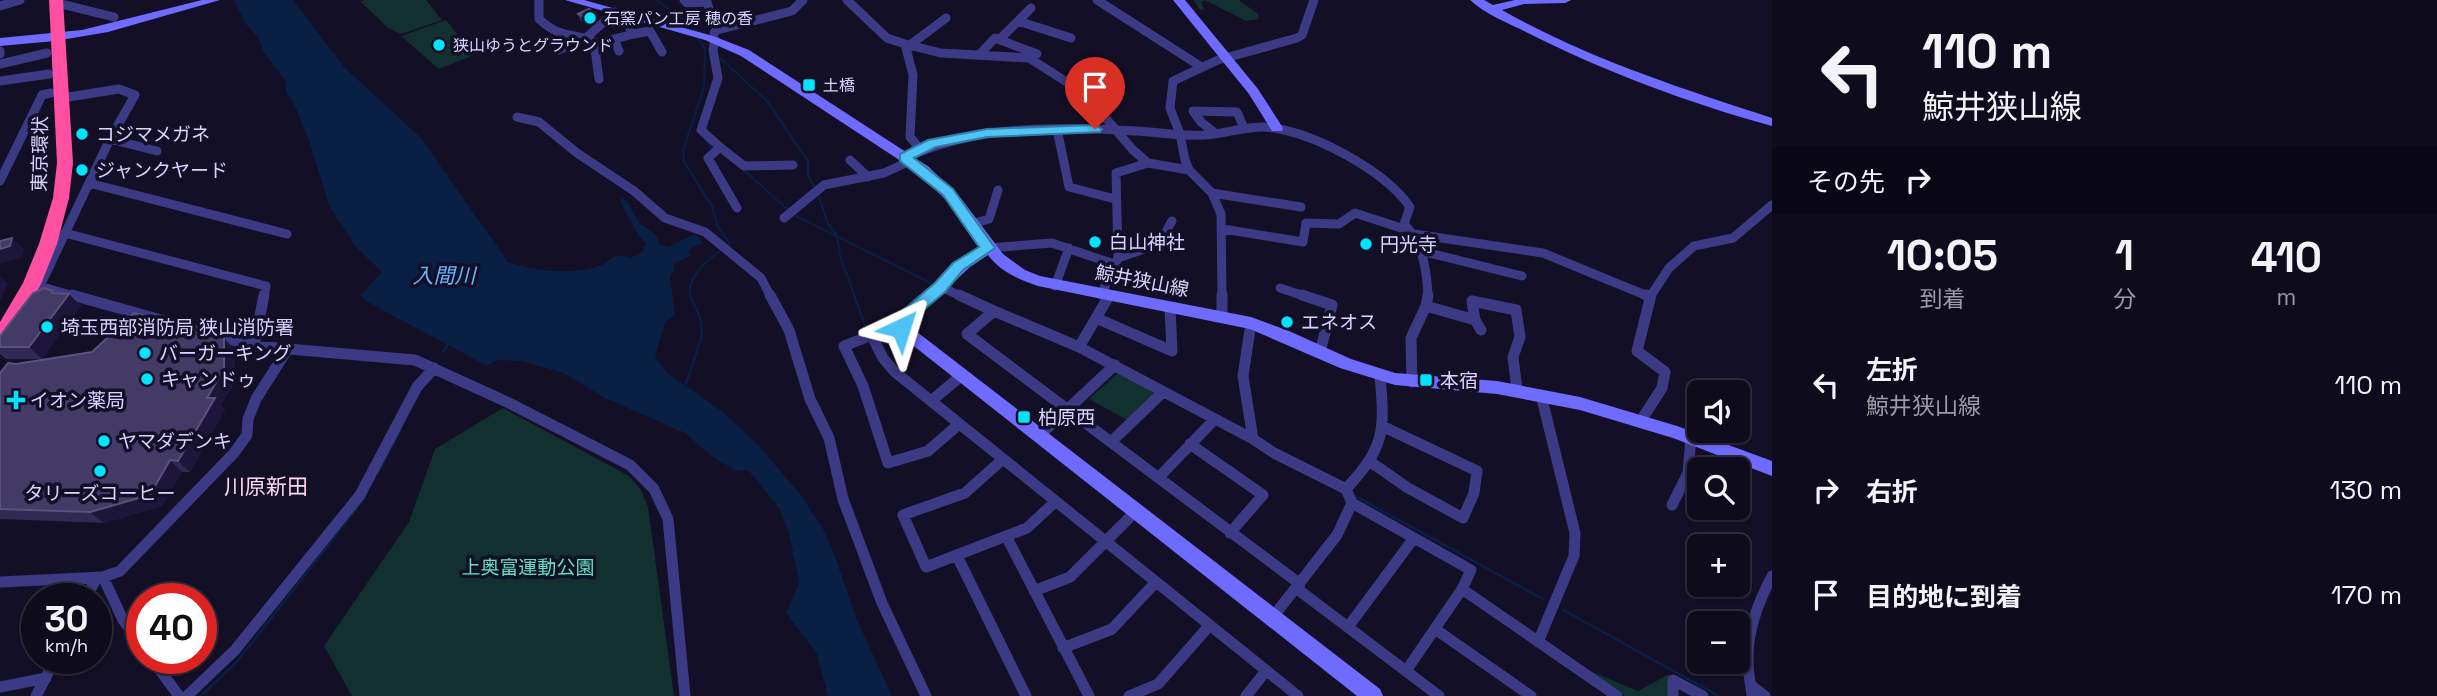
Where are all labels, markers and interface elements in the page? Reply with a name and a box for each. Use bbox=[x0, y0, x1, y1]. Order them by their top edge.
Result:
place label: 石窯パン工房 穂の香 bbox=[604, 8, 753, 29]
marker: 石窯パン工房 穂の香 bbox=[582, 10, 598, 26]
text: 110 m bbox=[1922, 20, 2052, 82]
icon: left bbox=[1807, 28, 1898, 119]
place label: 狭山ゆうとグラウンド bbox=[453, 35, 613, 56]
marker: 狭山ゆうとグラウンド bbox=[431, 37, 447, 53]
pin bbox=[1065, 57, 1125, 129]
icon: arrive bbox=[1076, 68, 1114, 106]
place label: 土橋 bbox=[823, 75, 855, 96]
marker: 土橋 bbox=[801, 77, 817, 93]
text: 鯨井狭山線 bbox=[1922, 87, 2082, 127]
street label: 東京環状 bbox=[27, 116, 53, 192]
place label: コジマメガネ bbox=[96, 122, 210, 147]
marker: コジマメガネ bbox=[74, 126, 90, 142]
place label: ジャンクヤード bbox=[96, 158, 228, 183]
icon: right bbox=[1899, 161, 1937, 199]
marker: ジャンクヤード bbox=[74, 162, 90, 178]
text: その先 bbox=[1807, 165, 1885, 199]
text: 10:05 bbox=[1887, 229, 1998, 282]
text: 1 bbox=[2115, 229, 2134, 282]
place label: 白山神社 bbox=[1109, 230, 1185, 255]
text: 410 bbox=[2251, 231, 2322, 284]
place label: 円光寺 bbox=[1380, 232, 1437, 257]
marker: 白山神社 bbox=[1087, 234, 1103, 250]
marker: 円光寺 bbox=[1358, 236, 1374, 252]
street label: 鯨井狭山線 bbox=[1093, 260, 1191, 302]
water label: 入間川 bbox=[413, 262, 477, 289]
text: m bbox=[2277, 282, 2296, 312]
text: 到着 bbox=[1919, 284, 1965, 314]
text: 分 bbox=[2113, 284, 2136, 314]
position arrow bbox=[864, 291, 938, 365]
place label: エネオス bbox=[1301, 310, 1377, 335]
marker: エネオス bbox=[1279, 314, 1295, 330]
place label: 埼玉西部消防局 狭山消防署 bbox=[61, 315, 294, 340]
marker: 埼玉西部消防局 狭山消防署 bbox=[39, 319, 55, 335]
place label: バーガーキング bbox=[159, 341, 291, 366]
marker: バーガーキング bbox=[137, 345, 153, 361]
text: 左折 bbox=[1866, 353, 1918, 387]
icon: left bbox=[1807, 366, 1845, 404]
place label: キャンドゥ bbox=[161, 367, 256, 392]
place label: 本宿 bbox=[1440, 368, 1478, 393]
text: 110 m bbox=[2335, 368, 2402, 402]
marker: キャンドゥ bbox=[139, 371, 155, 387]
marker: 本宿 bbox=[1418, 372, 1434, 388]
map controls bbox=[1687, 380, 1750, 674]
button: sound bbox=[1687, 380, 1750, 443]
place label: イオン薬局 bbox=[30, 388, 125, 413]
text: 鯨井狭山線 bbox=[1866, 391, 1981, 421]
marker: イオン薬局 bbox=[8, 392, 24, 408]
place label: 柏原西 bbox=[1038, 405, 1095, 430]
marker: 柏原西 bbox=[1016, 409, 1032, 425]
place label: ヤマダデンキ bbox=[118, 429, 232, 454]
marker: ヤマダデンキ bbox=[96, 433, 112, 449]
button: search bbox=[1687, 457, 1750, 520]
marker: タリーズコーヒー bbox=[92, 463, 108, 479]
icon: right bbox=[1807, 471, 1845, 509]
district label: 川原新田 bbox=[224, 473, 308, 500]
text: 130 m bbox=[2330, 473, 2402, 507]
text: 右折 bbox=[1866, 475, 1918, 509]
place label: タリーズコーヒー bbox=[24, 481, 176, 506]
button: + bbox=[1687, 534, 1750, 597]
park label: 上奥富運動公園 bbox=[461, 555, 595, 580]
icon: arrive bbox=[1807, 576, 1845, 614]
text: 170 m bbox=[2331, 578, 2402, 612]
text: 目的地に到着 bbox=[1866, 580, 2022, 614]
speed limit sign: 40 bbox=[126, 583, 217, 674]
text: 30 bbox=[45, 597, 88, 641]
button: − bbox=[1687, 611, 1750, 674]
text: km/h bbox=[45, 634, 88, 657]

